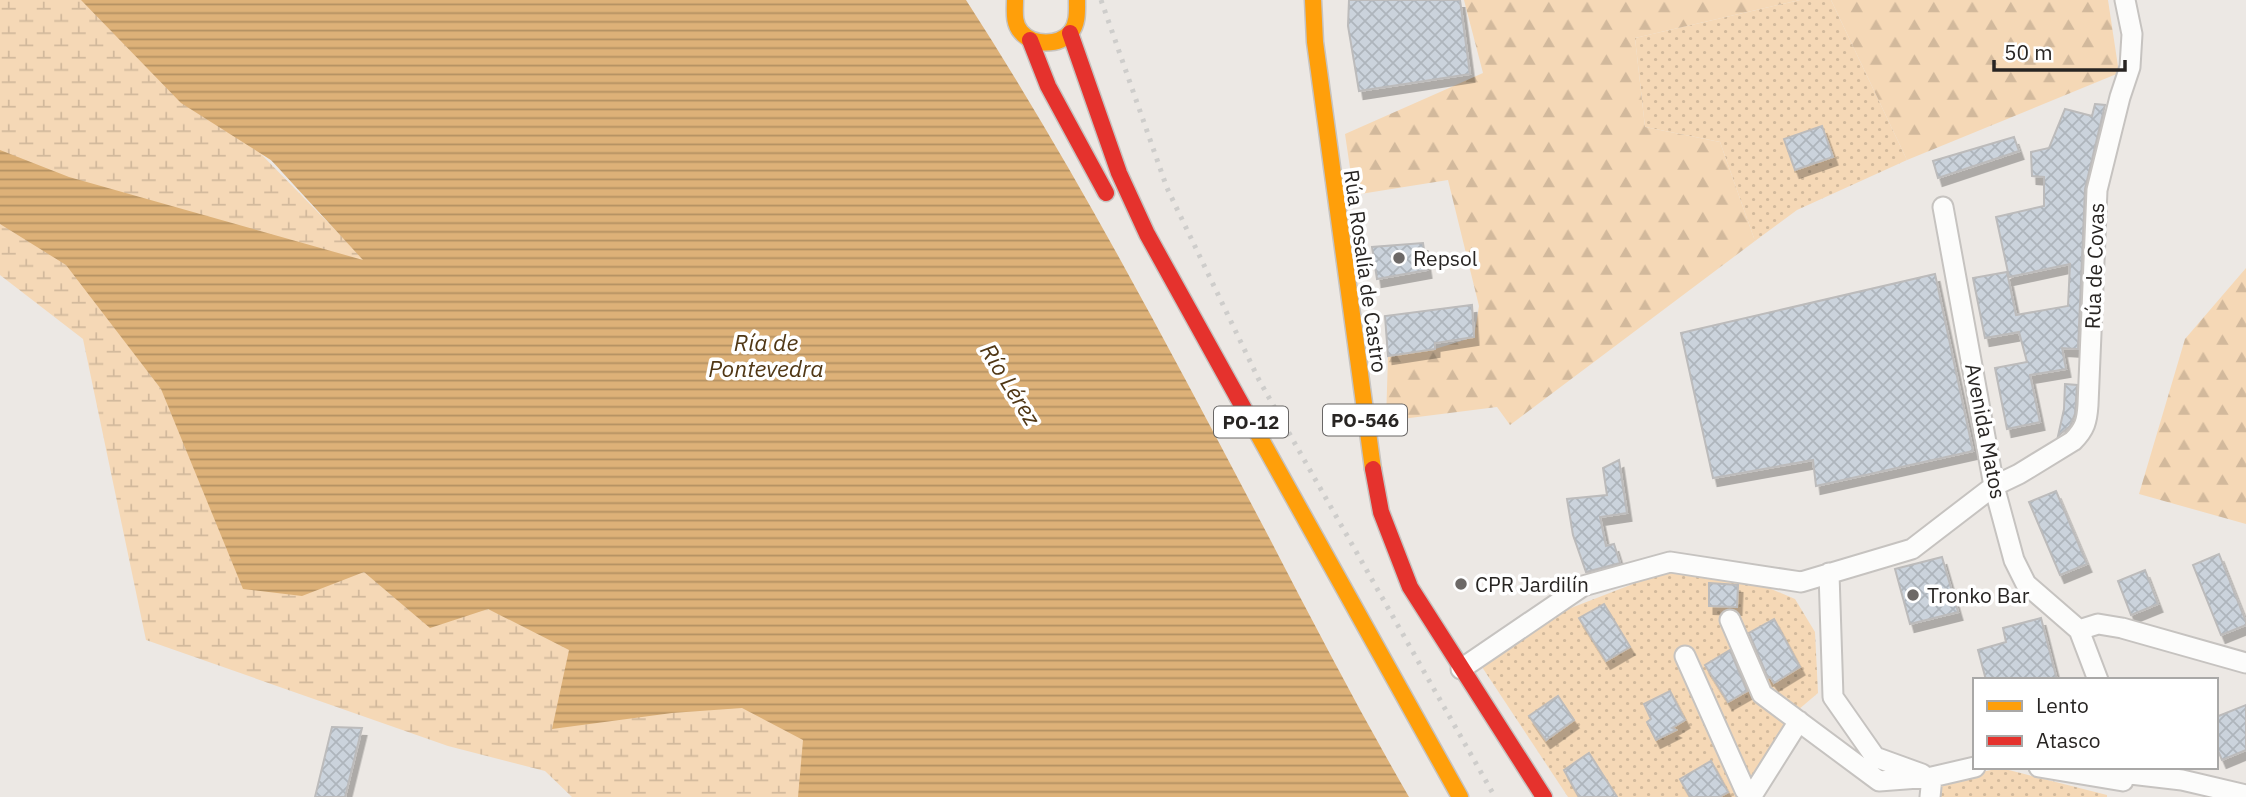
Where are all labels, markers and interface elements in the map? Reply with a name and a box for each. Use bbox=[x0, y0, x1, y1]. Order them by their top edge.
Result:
scale bar bbox=[1994, 28, 2125, 72]
text: 50 m bbox=[2004, 38, 2053, 66]
street label: Rúa Rosalía de Castro bbox=[1338, 168, 1394, 374]
street label: Rúa de Covas bbox=[2078, 202, 2110, 330]
place label: Repsol bbox=[1413, 244, 1478, 272]
marker: Repsol bbox=[1391, 250, 1407, 266]
water label: Ría de Pontevedra bbox=[708, 327, 824, 383]
water label: Río Lérez bbox=[974, 337, 1048, 431]
street label: Avenida Matos bbox=[1959, 361, 2013, 501]
road number: PO-546 bbox=[1323, 404, 1407, 436]
road number: PO-12 bbox=[1214, 406, 1288, 438]
place label: CPR Jardilín bbox=[1475, 570, 1589, 598]
marker: CPR Jardilín bbox=[1453, 576, 1469, 592]
place label: Tronko Bar bbox=[1927, 581, 2030, 609]
marker: Tronko Bar bbox=[1905, 587, 1921, 603]
legend bbox=[1973, 678, 2218, 769]
text: Lento bbox=[2036, 691, 2089, 719]
text: Atasco bbox=[2036, 726, 2100, 754]

